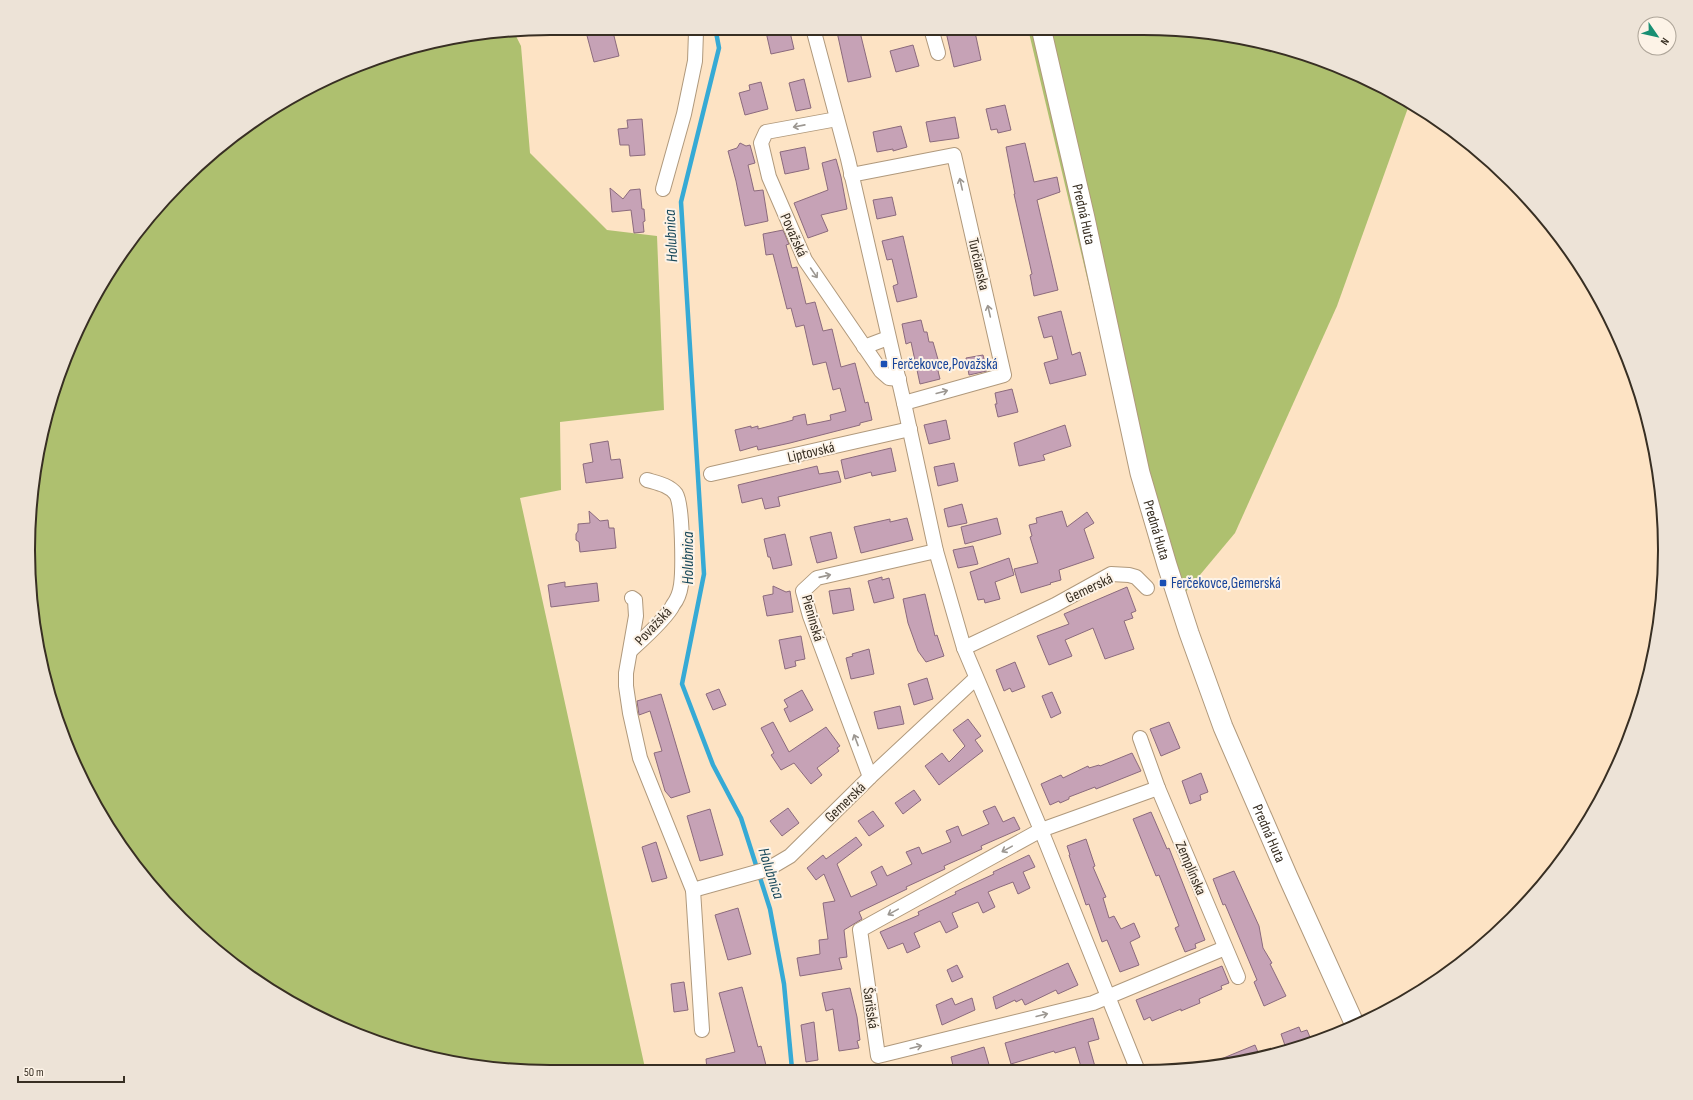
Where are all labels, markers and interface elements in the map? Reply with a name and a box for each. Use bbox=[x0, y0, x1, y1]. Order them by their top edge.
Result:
north arrow bbox=[1637, 16, 1677, 56]
text: N bbox=[1658, 35, 1672, 47]
one-way arrow bbox=[792, 122, 805, 130]
one-way arrow bbox=[956, 178, 964, 191]
street label: Predná Huta bbox=[1067, 182, 1100, 247]
water label: Holubnica bbox=[661, 209, 682, 263]
street label: Považská bbox=[775, 210, 812, 260]
street label: Turčianska bbox=[963, 236, 994, 292]
one-way arrow bbox=[810, 267, 818, 278]
one-way arrow bbox=[985, 305, 993, 318]
place label: Ferčekovce,Považská bbox=[892, 355, 998, 374]
marker: Ferčekovce,Považská bbox=[879, 359, 889, 369]
one-way arrow bbox=[935, 388, 948, 396]
street label: Liptovská bbox=[786, 438, 837, 467]
street label: Predná Huta bbox=[1138, 498, 1174, 562]
water label: Holubnica bbox=[679, 531, 698, 584]
street label: Gemerská bbox=[1062, 569, 1116, 608]
one-way arrow bbox=[818, 571, 831, 579]
place label: Ferčekovce,Gemerská bbox=[1171, 574, 1281, 593]
marker: Ferčekovce,Gemerská bbox=[1158, 578, 1168, 588]
street label: Pieninská bbox=[797, 593, 828, 644]
street label: Považská bbox=[631, 603, 676, 650]
one-way arrow bbox=[852, 735, 860, 747]
street label: Gemerská bbox=[821, 778, 870, 827]
street label: Predná Huta bbox=[1248, 802, 1290, 866]
street label: Zemplínska bbox=[1171, 838, 1210, 898]
water label: Holubnica bbox=[753, 845, 788, 902]
one-way arrow bbox=[1001, 846, 1013, 853]
one-way arrow bbox=[887, 908, 899, 916]
street label: Šarišská bbox=[858, 986, 883, 1030]
one-way arrow bbox=[1035, 1011, 1048, 1019]
one-way arrow bbox=[909, 1042, 922, 1050]
scale bar bbox=[18, 1058, 124, 1084]
text: 50 m bbox=[24, 1065, 44, 1080]

